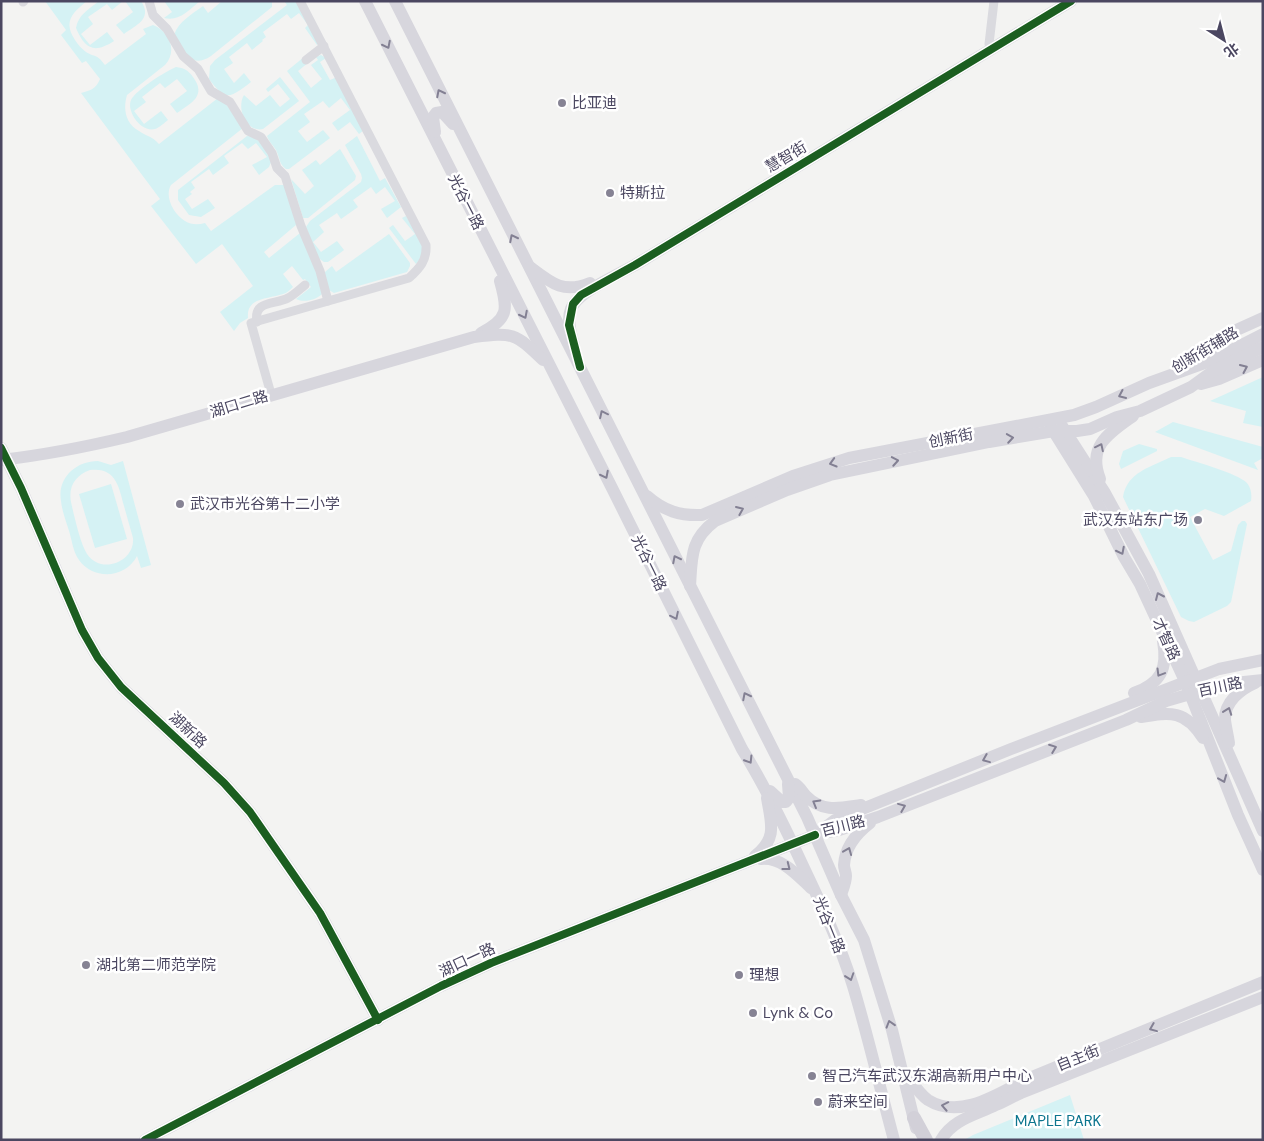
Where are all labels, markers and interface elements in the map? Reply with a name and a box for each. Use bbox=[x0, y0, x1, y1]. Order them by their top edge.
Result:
north arrow bbox=[1199, 15, 1249, 65]
text: 北 bbox=[1221, 39, 1243, 62]
one-way arrow bbox=[381, 40, 391, 49]
one-way arrow bbox=[437, 89, 447, 98]
place label: 比亚迪 bbox=[572, 93, 617, 113]
marker: 比亚迪 bbox=[556, 97, 568, 109]
street label: 慧智街 bbox=[762, 137, 810, 177]
street label: 光谷一路 bbox=[443, 171, 489, 233]
place label: 特斯拉 bbox=[620, 183, 665, 203]
marker: 特斯拉 bbox=[604, 187, 616, 199]
one-way arrow bbox=[509, 234, 520, 243]
one-way arrow bbox=[518, 309, 528, 318]
street label: 创新街辅路 bbox=[1168, 322, 1242, 378]
one-way arrow bbox=[1239, 364, 1248, 375]
street label: 湖口二路 bbox=[207, 386, 271, 422]
one-way arrow bbox=[1118, 389, 1127, 400]
one-way arrow bbox=[599, 410, 609, 419]
street label: 创新街 bbox=[927, 424, 975, 452]
one-way arrow bbox=[1006, 434, 1014, 444]
one-way arrow bbox=[1094, 443, 1105, 452]
one-way arrow bbox=[830, 457, 838, 467]
one-way arrow bbox=[890, 457, 899, 467]
one-way arrow bbox=[599, 470, 609, 479]
place label: 武汉市光谷第十二小学 bbox=[190, 494, 340, 514]
marker: 武汉市光谷第十二小学 bbox=[174, 498, 186, 510]
one-way arrow bbox=[735, 506, 744, 516]
place label: 武汉东站东广场 bbox=[1083, 510, 1188, 530]
marker: 武汉东站东广场 bbox=[1192, 514, 1204, 526]
street label: 光谷一路 bbox=[627, 532, 671, 594]
one-way arrow bbox=[1115, 545, 1125, 554]
one-way arrow bbox=[672, 555, 682, 564]
one-way arrow bbox=[1154, 592, 1165, 601]
one-way arrow bbox=[669, 610, 679, 619]
street label: 才智路 bbox=[1147, 614, 1185, 664]
one-way arrow bbox=[1156, 668, 1166, 677]
street label: 百川路 bbox=[1196, 673, 1244, 701]
one-way arrow bbox=[742, 692, 752, 701]
street label: 湖新路 bbox=[165, 707, 211, 753]
one-way arrow bbox=[1222, 707, 1232, 715]
one-way arrow bbox=[1048, 744, 1057, 754]
one-way arrow bbox=[982, 753, 991, 763]
one-way arrow bbox=[742, 755, 752, 764]
one-way arrow bbox=[1217, 774, 1227, 783]
one-way arrow bbox=[813, 799, 822, 809]
one-way arrow bbox=[897, 803, 905, 813]
street label: 百川路 bbox=[819, 811, 867, 841]
one-way arrow bbox=[842, 847, 852, 856]
one-way arrow bbox=[781, 861, 790, 869]
street label: 光谷一路 bbox=[808, 893, 850, 957]
street label: 湖口一路 bbox=[436, 938, 498, 982]
place label: 湖北第二师范学院 bbox=[96, 955, 216, 975]
marker: 湖北第二师范学院 bbox=[80, 959, 92, 971]
place label: 理想 bbox=[749, 965, 779, 985]
marker: 理想 bbox=[733, 969, 745, 981]
one-way arrow bbox=[844, 972, 854, 981]
place label: Lynk & Co bbox=[763, 1003, 833, 1023]
marker: Lynk & Co bbox=[747, 1007, 759, 1019]
one-way arrow bbox=[886, 1021, 896, 1029]
one-way arrow bbox=[1149, 1021, 1158, 1032]
street label: 自主街 bbox=[1053, 1040, 1103, 1076]
place label: 智己汽车武汉东湖高新用户中心 bbox=[822, 1066, 1032, 1086]
marker: 智己汽车武汉东湖高新用户中心 bbox=[806, 1070, 818, 1082]
place label: 蔚来空间 bbox=[828, 1092, 888, 1112]
marker: 蔚来空间 bbox=[812, 1096, 824, 1108]
one-way arrow bbox=[941, 1101, 950, 1111]
park label: MAPLE PARK bbox=[1015, 1111, 1102, 1131]

